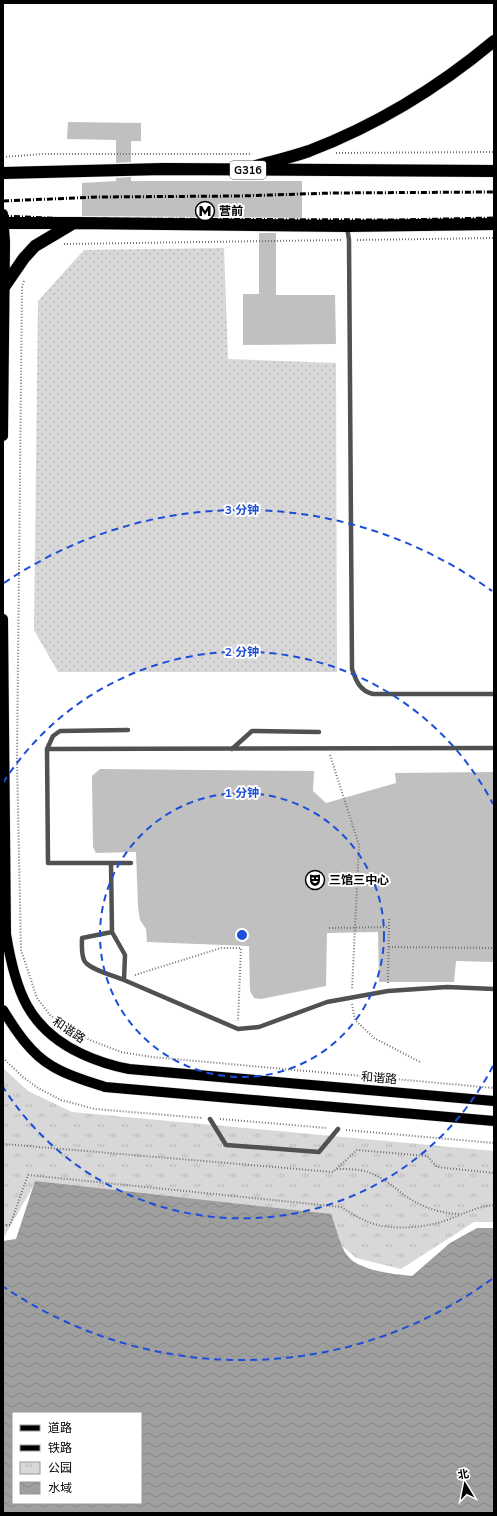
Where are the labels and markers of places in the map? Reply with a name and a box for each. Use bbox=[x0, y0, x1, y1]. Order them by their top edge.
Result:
metro station icon: 营前 bbox=[194, 200, 216, 222]
place label: 营前 bbox=[219, 203, 243, 219]
theatre icon: 三馆三中心 bbox=[304, 869, 326, 891]
place label: 三馆三中心 bbox=[329, 872, 389, 888]
centre of rings bbox=[235, 928, 249, 942]

